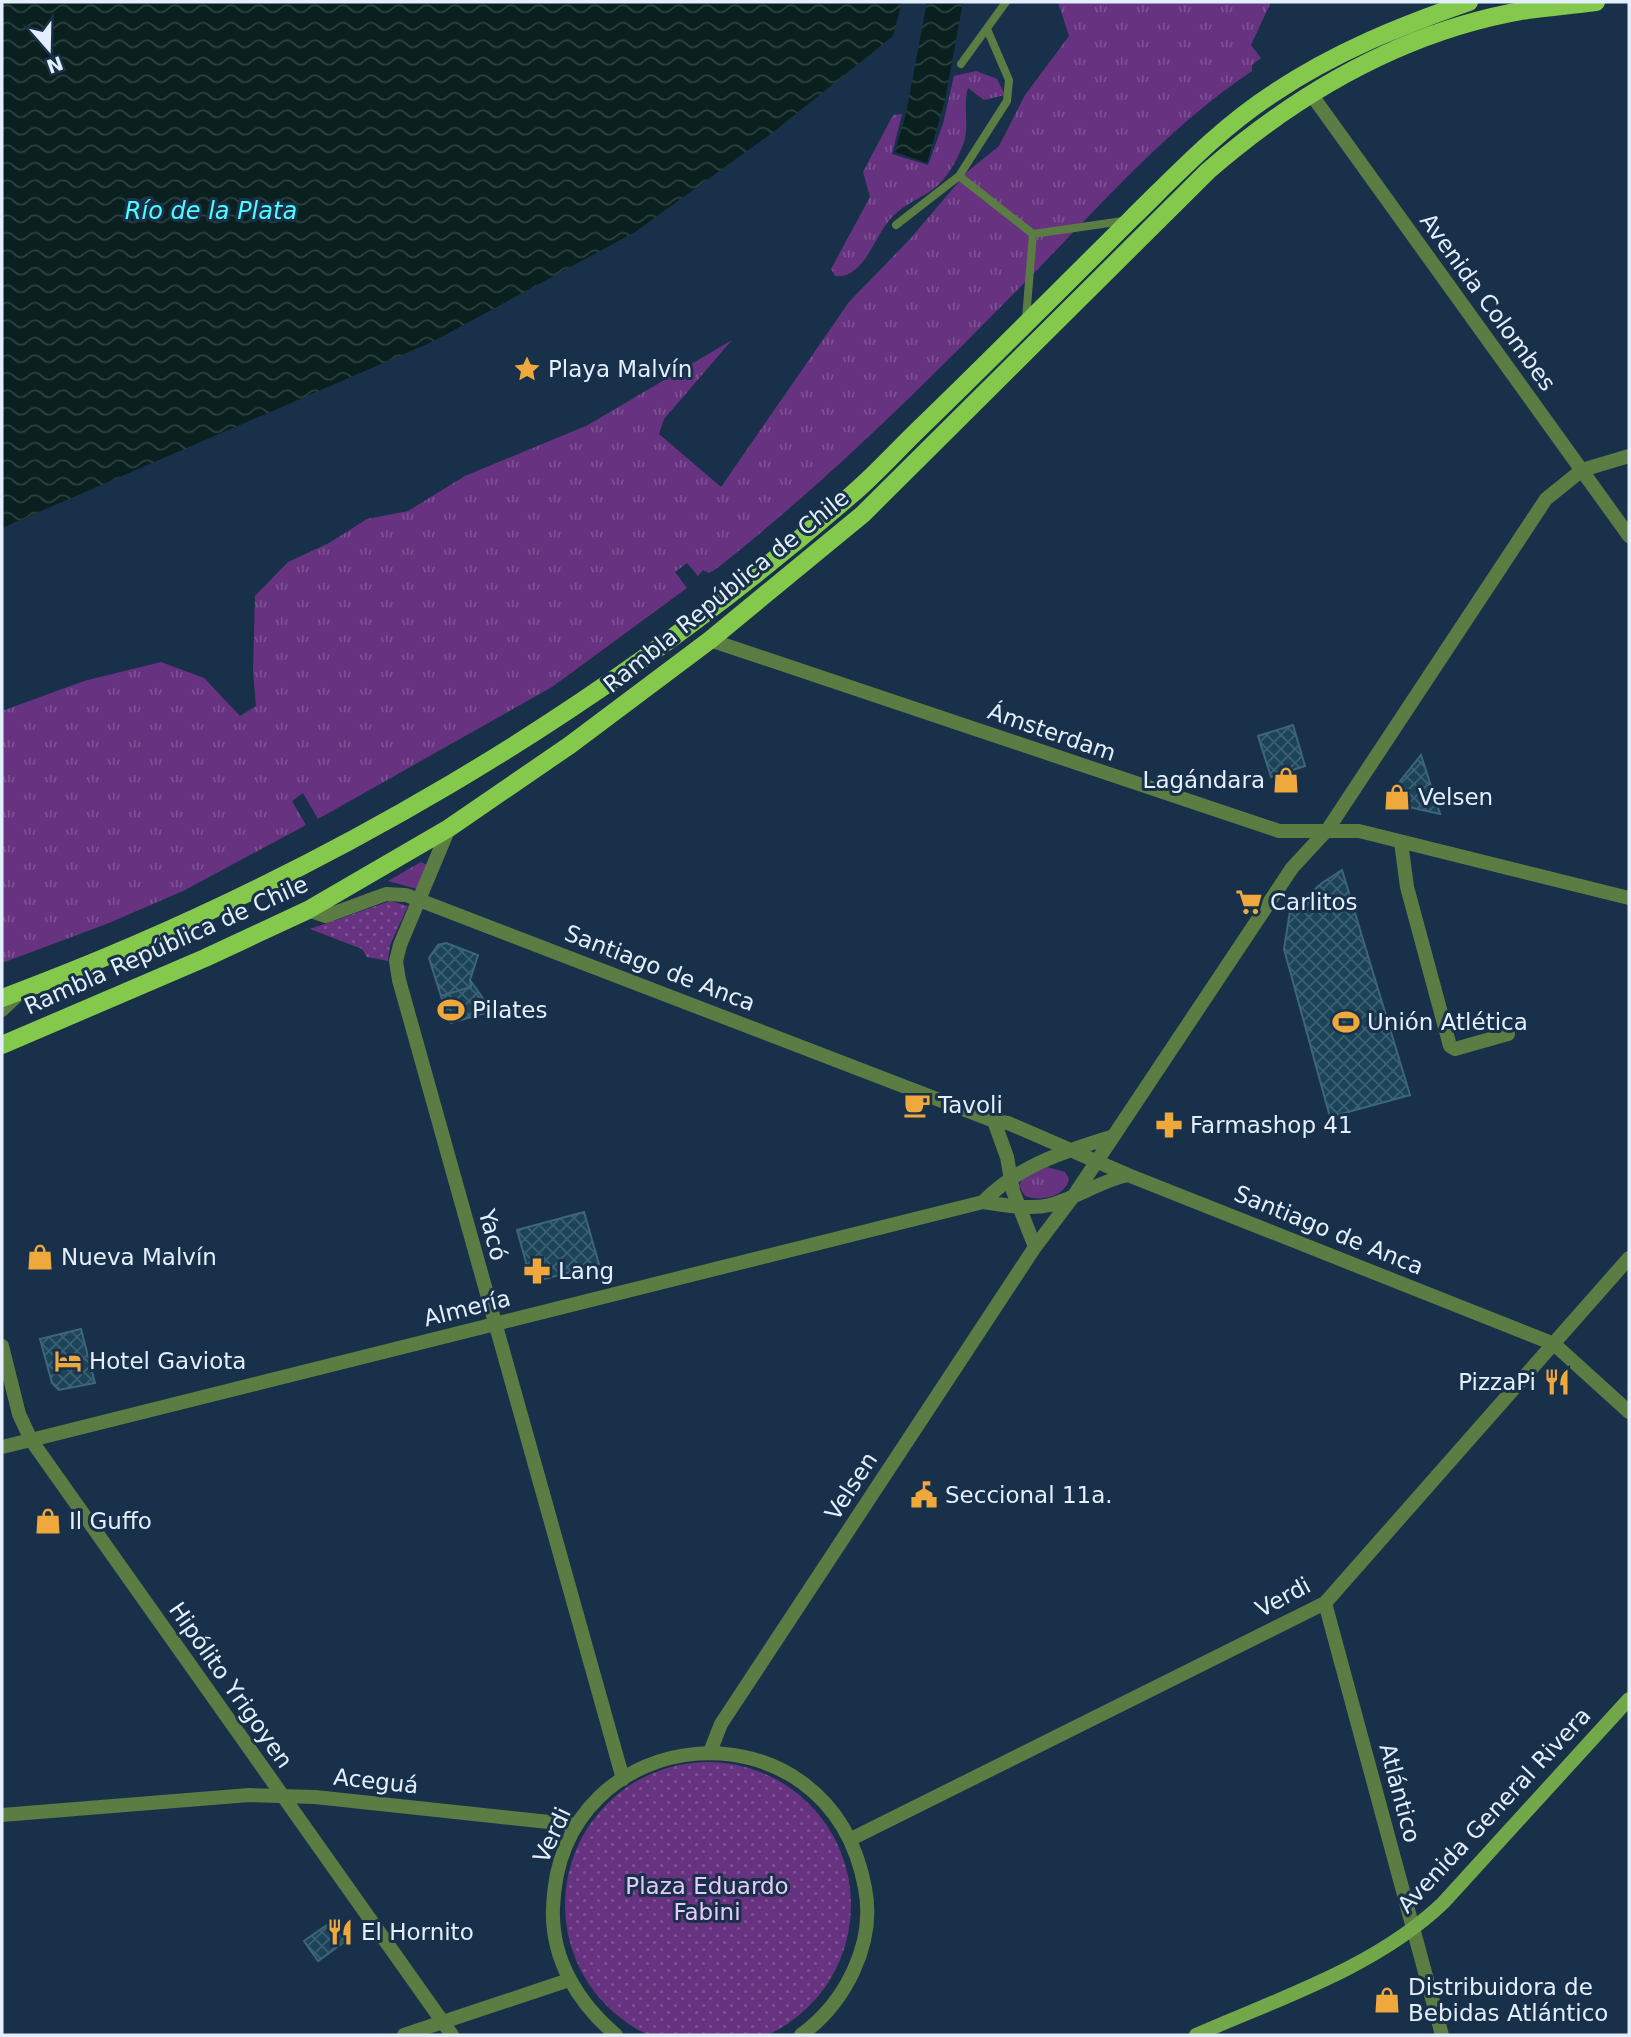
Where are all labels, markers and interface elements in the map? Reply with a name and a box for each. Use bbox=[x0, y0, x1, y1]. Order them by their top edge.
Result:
north arrow bbox=[14, 14, 84, 84]
text: N bbox=[44, 52, 66, 78]
water label: Río de la Plata bbox=[125, 197, 297, 225]
street label: Avenida Colombes bbox=[1415, 208, 1561, 396]
place icon: Playa Malvín bbox=[512, 354, 542, 384]
place label: Playa Malvín bbox=[548, 356, 692, 382]
street label: Rambla República de Chile bbox=[598, 484, 854, 698]
street label: Ámsterdam bbox=[985, 697, 1120, 766]
shop icon: Lagándara bbox=[1271, 765, 1301, 795]
place label: Lagándara bbox=[1143, 767, 1265, 793]
shop icon: Velsen bbox=[1382, 782, 1412, 812]
place label: Velsen bbox=[1418, 784, 1493, 810]
street label: Rambla República de Chile bbox=[20, 871, 312, 1019]
supermarket icon: Carlitos bbox=[1234, 887, 1264, 917]
place label: Carlitos bbox=[1270, 889, 1357, 915]
street label: Santiago de Anca bbox=[561, 920, 759, 1016]
sports icon: Pilates bbox=[436, 995, 466, 1025]
place label: Pilates bbox=[472, 997, 547, 1023]
sports icon: Unión Atlética bbox=[1331, 1007, 1361, 1037]
place label: Unión Atlética bbox=[1367, 1009, 1528, 1035]
cafe icon: Tavoli bbox=[902, 1090, 932, 1120]
place label: Tavoli bbox=[937, 1092, 1003, 1118]
pharmacy icon: Farmashop 41 bbox=[1154, 1110, 1184, 1140]
place label: Farmashop 41 bbox=[1190, 1112, 1353, 1138]
street label: Santiago de Anca bbox=[1231, 1180, 1427, 1280]
street label: Yacó bbox=[473, 1206, 512, 1263]
shop icon: Nueva Malvín bbox=[25, 1242, 55, 1272]
place label: Nueva Malvín bbox=[61, 1244, 217, 1270]
pharmacy icon: Lang bbox=[522, 1256, 552, 1286]
place label: Lang bbox=[558, 1258, 614, 1284]
street label: Almería bbox=[421, 1285, 513, 1331]
hotel icon: Hotel Gaviota bbox=[53, 1346, 83, 1376]
place label: Hotel Gaviota bbox=[89, 1348, 246, 1374]
restaurant icon: PizzaPi bbox=[1542, 1367, 1572, 1397]
place label: PizzaPi bbox=[1458, 1369, 1536, 1395]
street label: Velsen bbox=[820, 1447, 882, 1525]
public building icon: Seccional 11a. bbox=[909, 1480, 939, 1510]
place label: Seccional 11a. bbox=[945, 1482, 1113, 1508]
shop icon: Il Guffo bbox=[33, 1506, 63, 1536]
place label: Il Guffo bbox=[69, 1508, 152, 1534]
street label: Verdi bbox=[1251, 1572, 1315, 1622]
street label: Hipólito Yrigoyen bbox=[164, 1597, 298, 1773]
street label: Avenida General Rivera bbox=[1392, 1702, 1596, 1918]
street label: Atlántico bbox=[1374, 1741, 1426, 1845]
street label: Aceguá bbox=[332, 1764, 420, 1798]
street label: Verdi bbox=[528, 1803, 576, 1867]
park label: Plaza Eduardo Fabini bbox=[625, 1873, 789, 1925]
restaurant icon: El Hornito bbox=[325, 1917, 355, 1947]
place label: El Hornito bbox=[361, 1919, 474, 1945]
place label: Distribuidora de Bebidas Atlántico bbox=[1408, 1974, 1608, 2026]
shop icon: Distribuidora de Bebidas Atlántico bbox=[1372, 1985, 1402, 2015]

